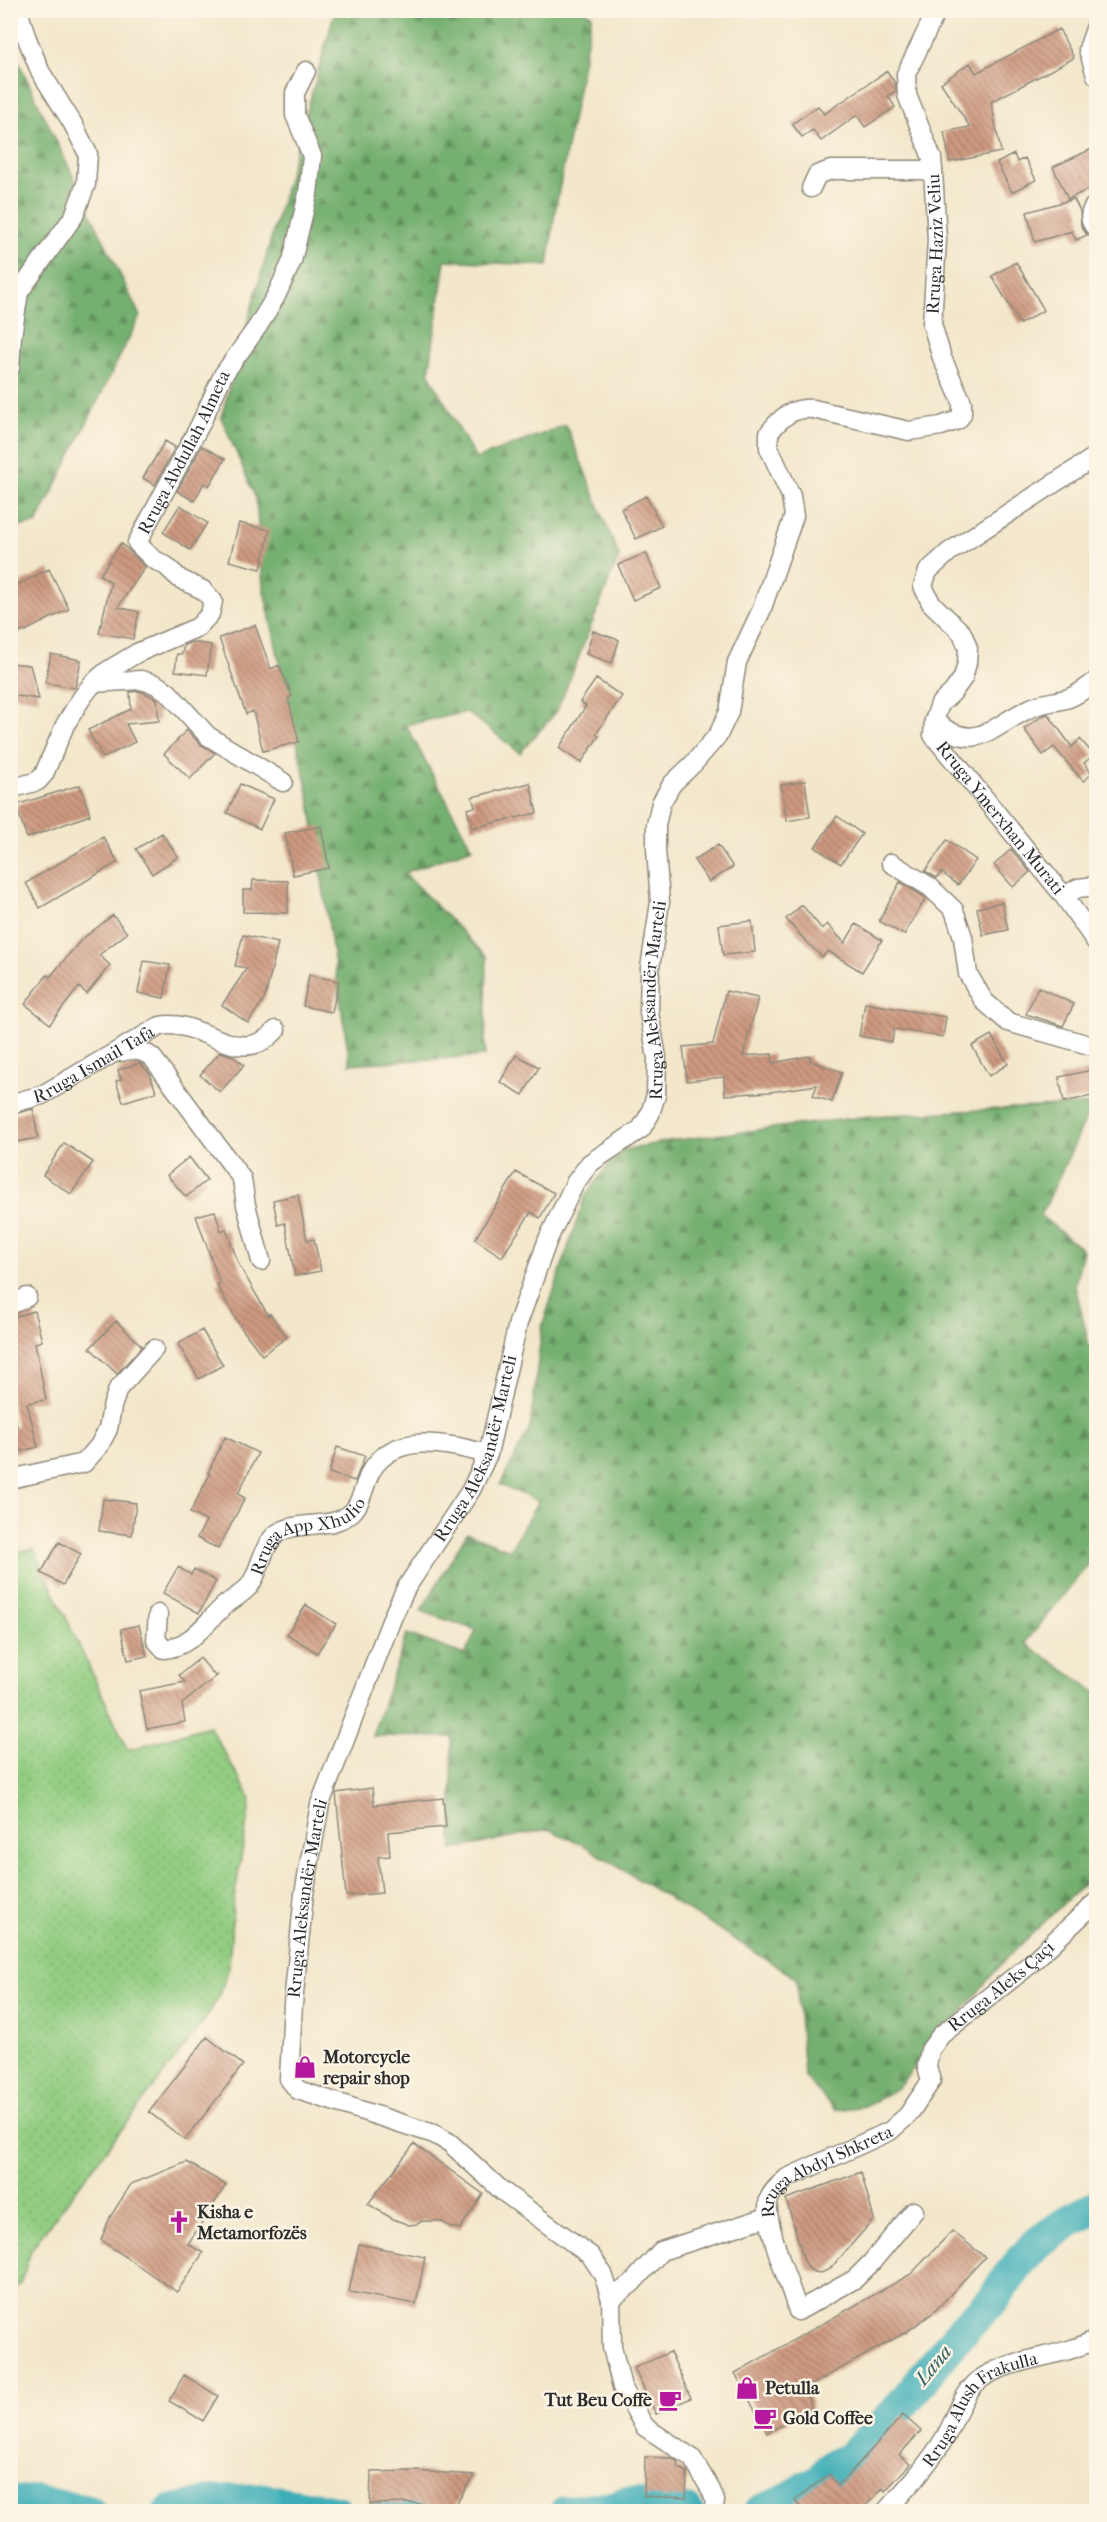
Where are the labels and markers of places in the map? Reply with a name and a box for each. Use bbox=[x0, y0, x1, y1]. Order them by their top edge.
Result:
place label: Motorcycle repair shop bbox=[322, 2047, 410, 2089]
shop icon: Motorcycle repair shop bbox=[292, 2054, 318, 2080]
place label: Kisha e Metamorfozës bbox=[196, 2202, 307, 2244]
church icon: Kisha e Metamorfozës bbox=[166, 2209, 192, 2235]
shop icon: Petulla bbox=[734, 2375, 760, 2401]
place label: Petulla bbox=[765, 2378, 820, 2399]
cafe icon: Tut Beu Coffe bbox=[657, 2387, 683, 2413]
place label: Tut Beu Coffe bbox=[544, 2390, 652, 2411]
cafe icon: Gold Coffee bbox=[752, 2405, 778, 2431]
place label: Gold Coffee bbox=[783, 2408, 873, 2429]

